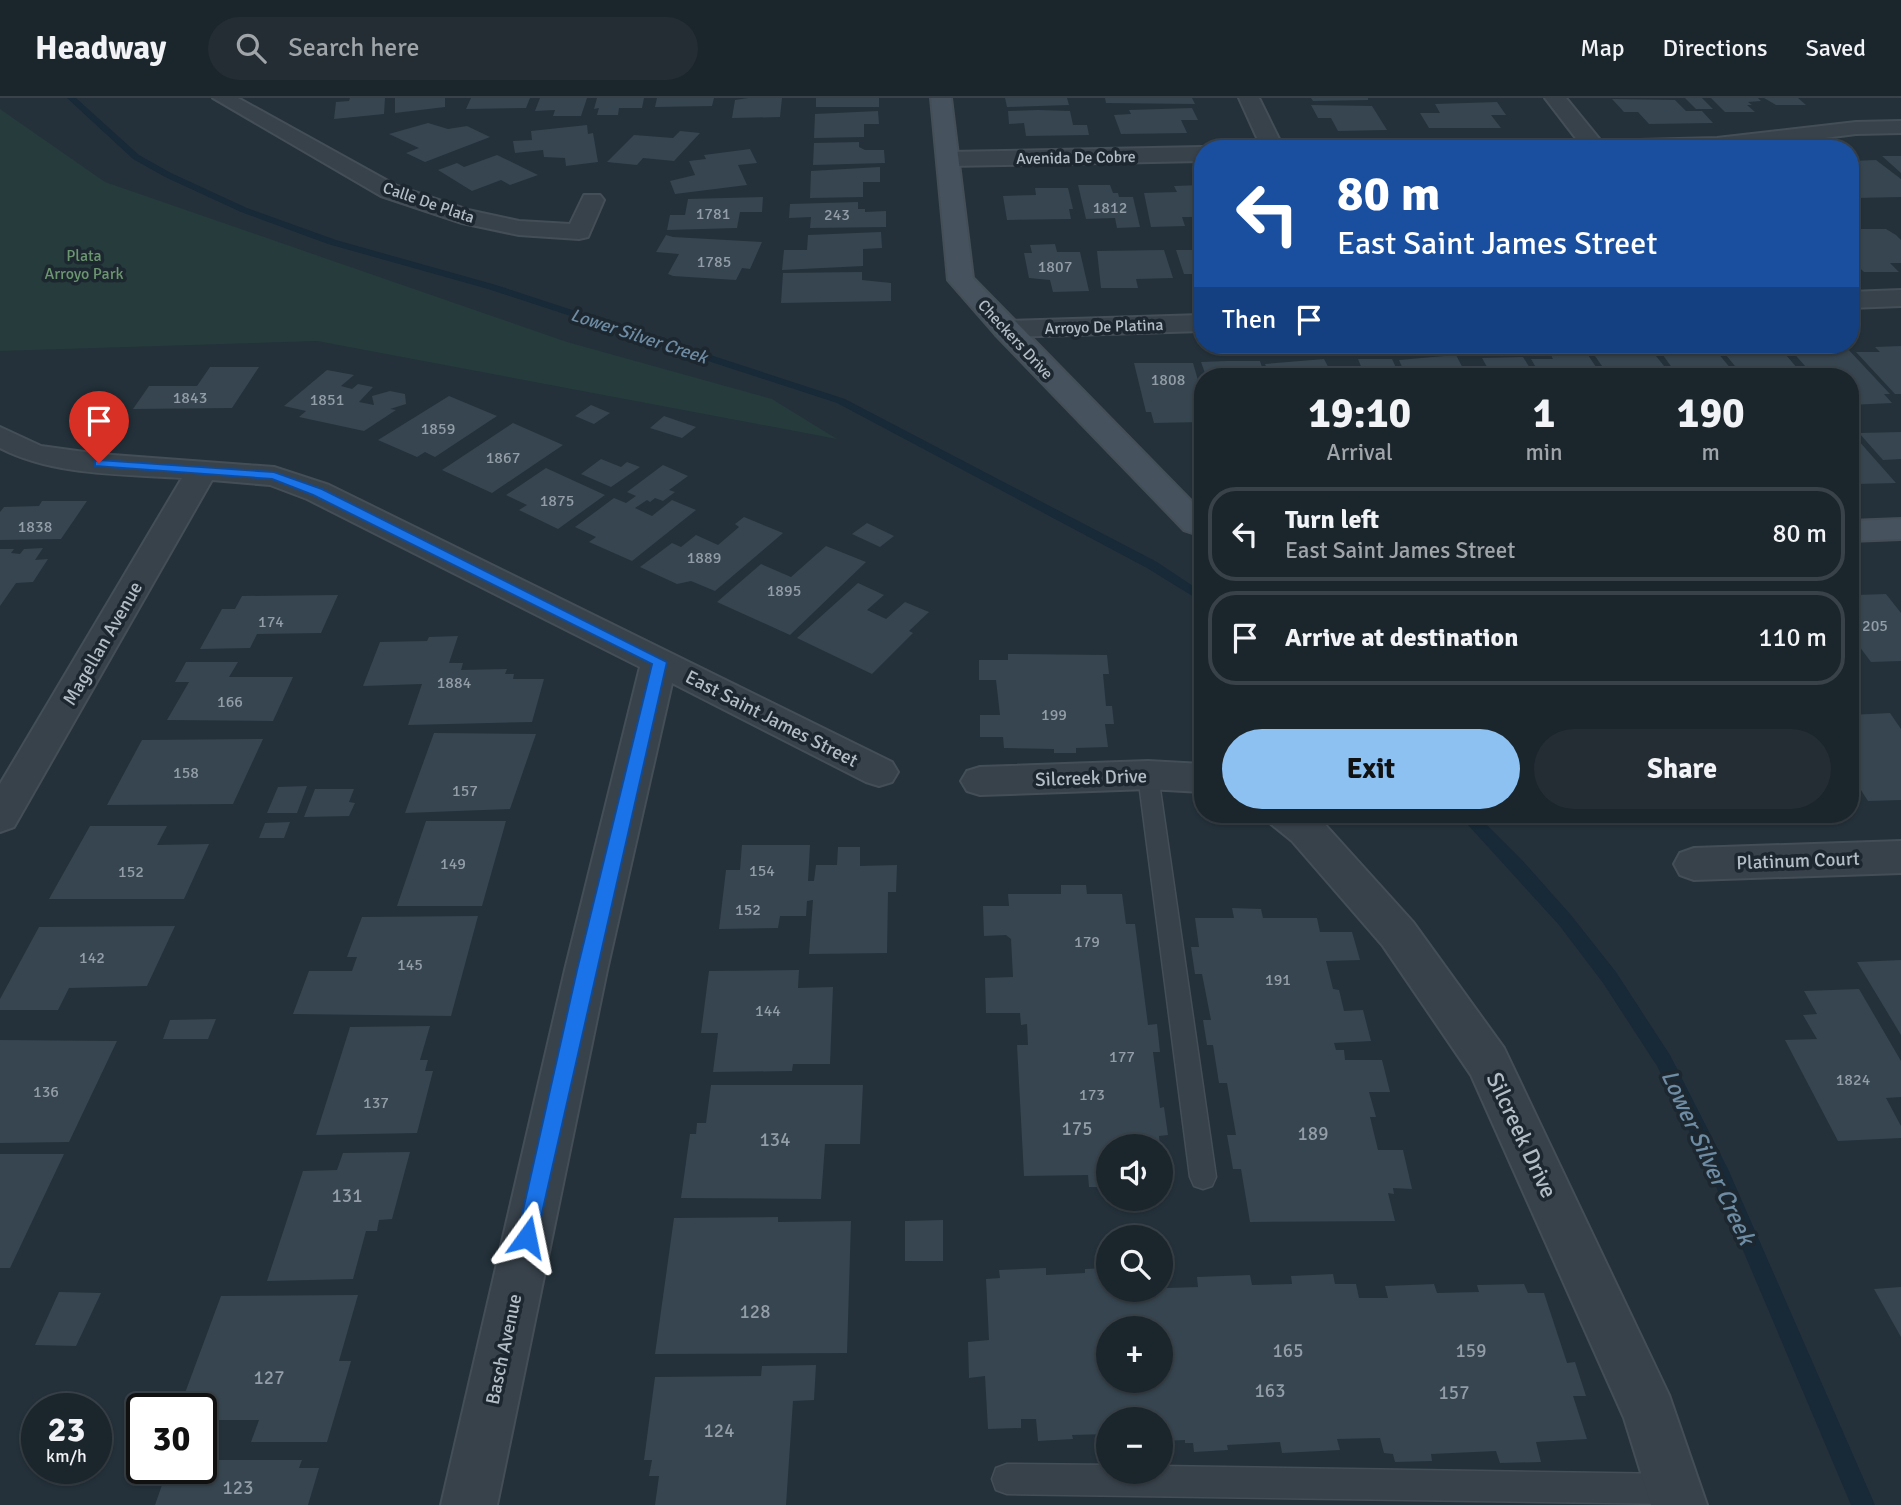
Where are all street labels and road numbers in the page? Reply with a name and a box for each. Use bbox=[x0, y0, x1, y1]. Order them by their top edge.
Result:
street label: Avenida De Cobre bbox=[1016, 147, 1136, 169]
street label: Calle De Plata bbox=[380, 178, 477, 228]
street label: Checkers Drive bbox=[973, 296, 1057, 384]
street label: Arroyo De Platina bbox=[1044, 315, 1164, 339]
street label: Magellan Avenue bbox=[58, 577, 148, 710]
street label: East Saint James Street bbox=[681, 665, 862, 773]
street label: Silcreek Drive bbox=[1035, 764, 1147, 792]
street label: Platinum Court bbox=[1736, 847, 1861, 875]
street label: Silcreek Drive bbox=[1480, 1068, 1563, 1203]
street label: Basch Avenue bbox=[481, 1292, 527, 1407]

